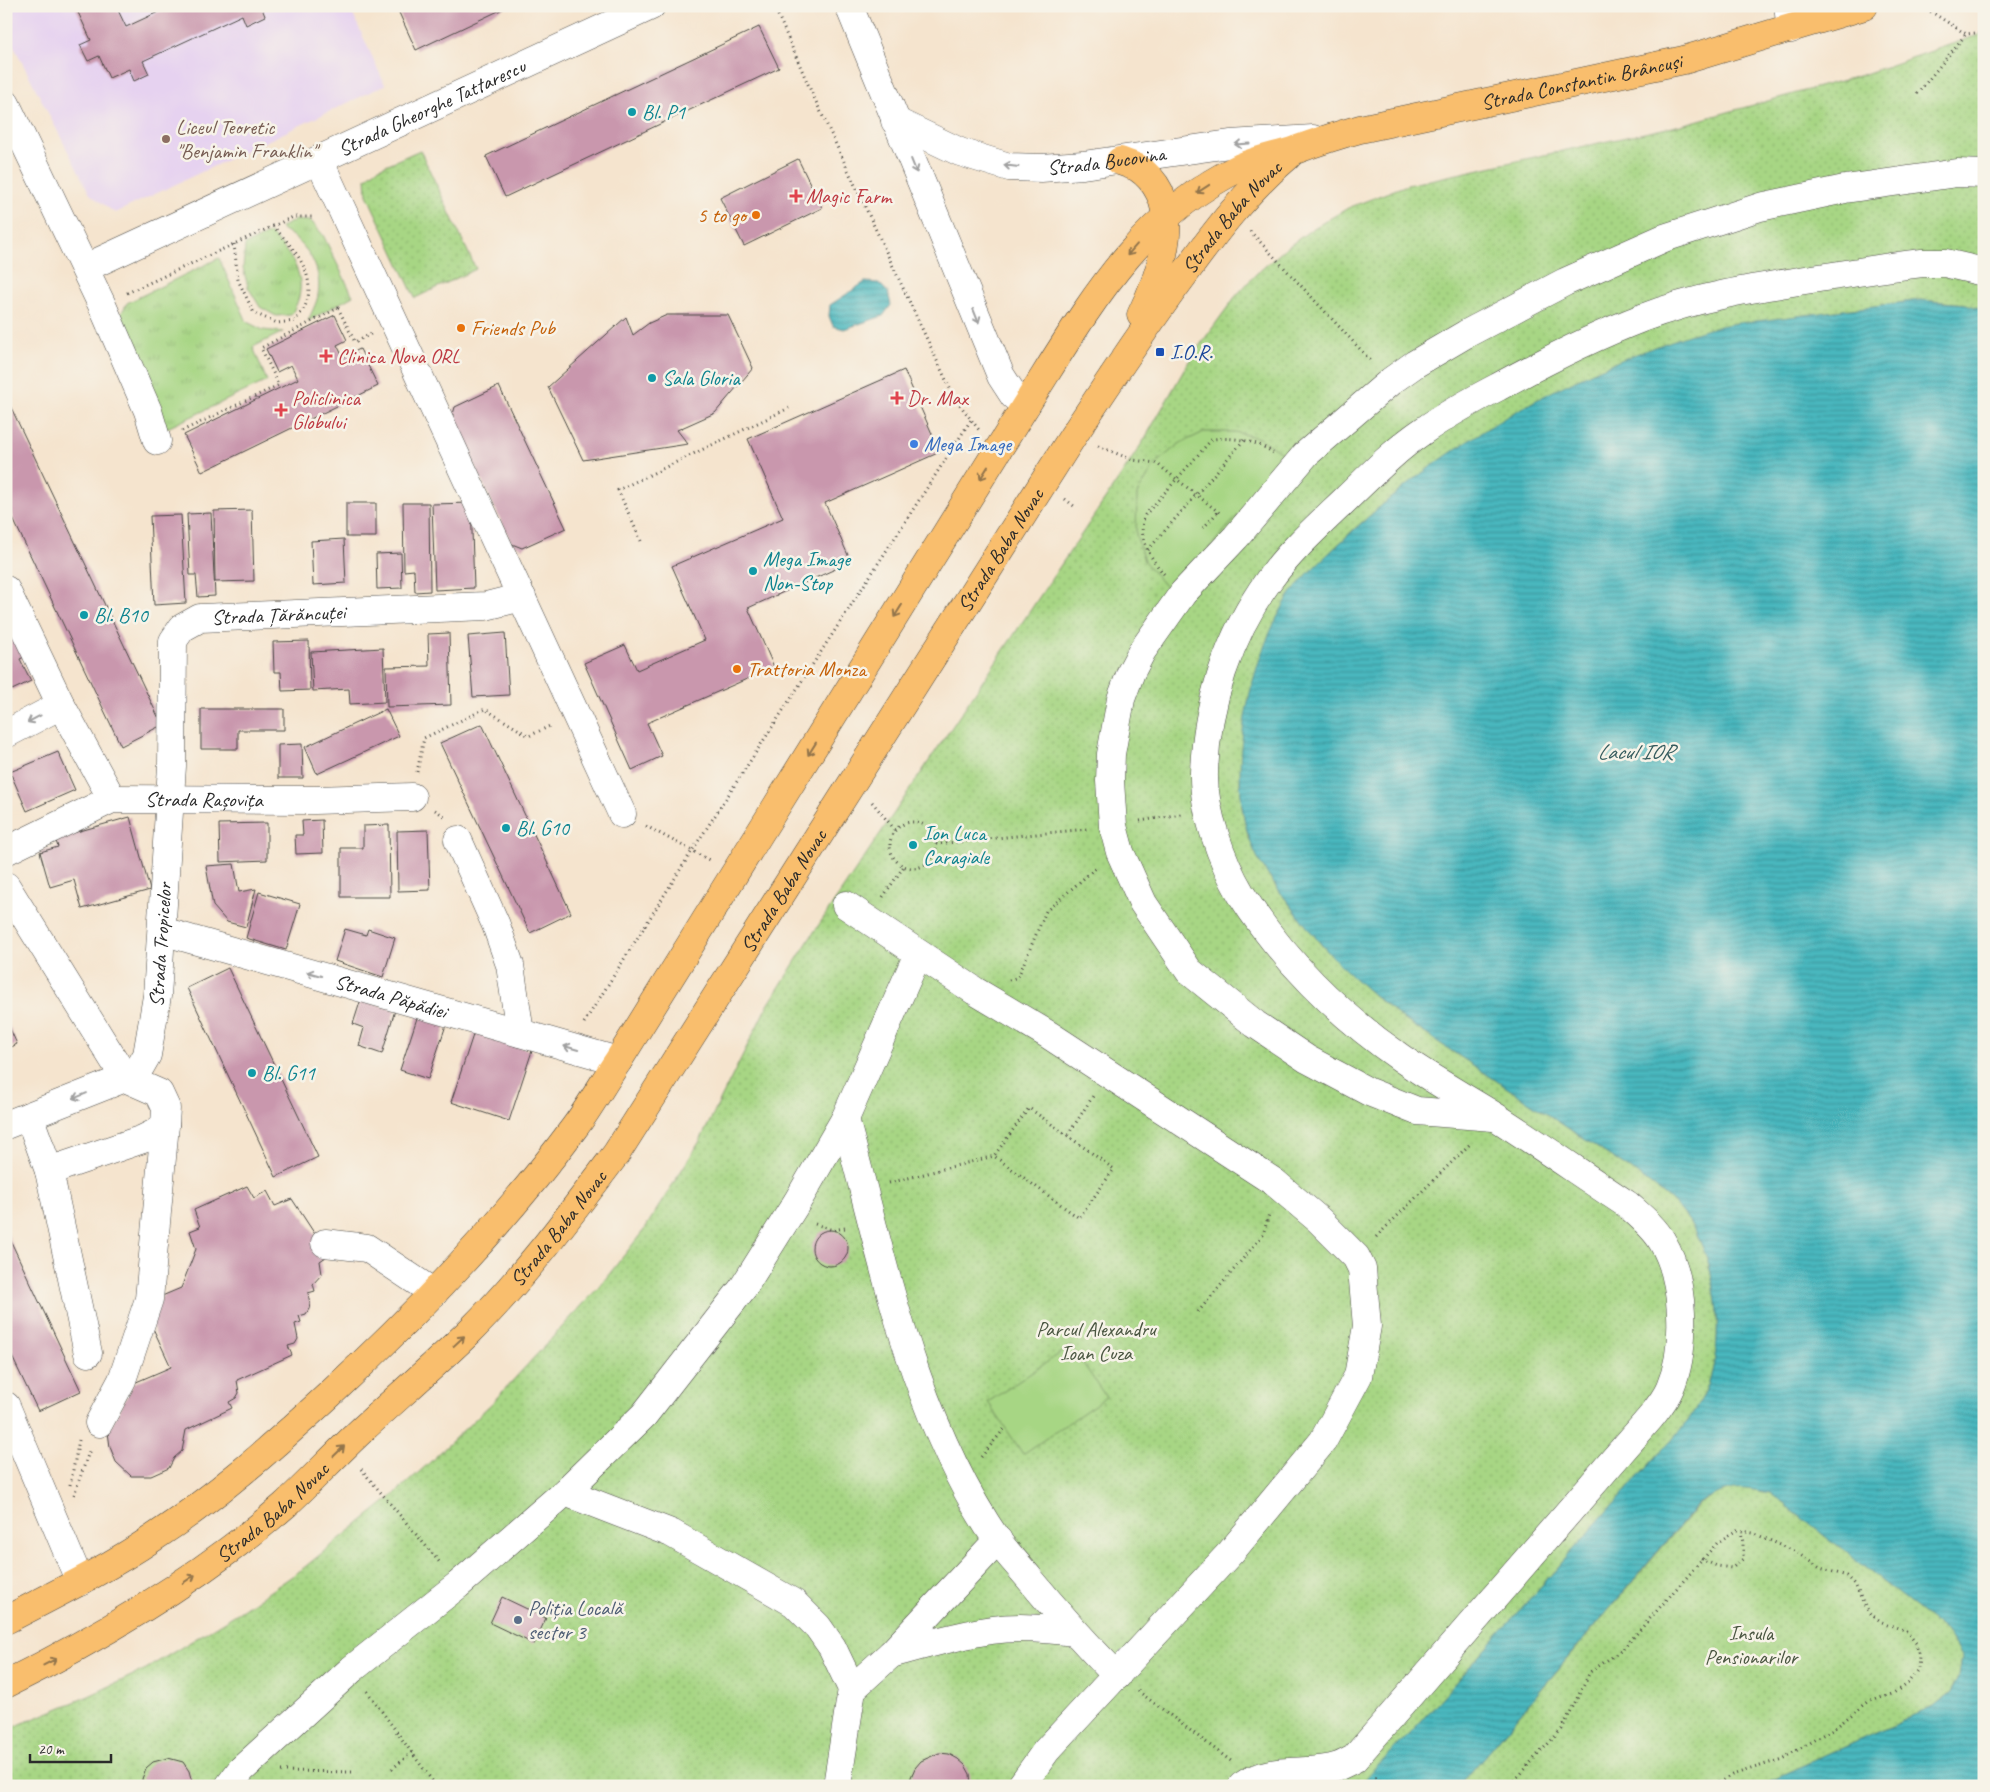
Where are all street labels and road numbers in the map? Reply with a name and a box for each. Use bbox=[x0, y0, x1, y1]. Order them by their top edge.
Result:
street label: Strada Constantin Brâncuși bbox=[1479, 47, 1687, 116]
street label: Strada Gheorghe Tattarescu bbox=[334, 52, 531, 162]
street label: Strada Bucovina bbox=[1046, 140, 1169, 181]
street label: Strada Baba Novac bbox=[1176, 154, 1288, 279]
street label: Strada Baba Novac bbox=[951, 482, 1050, 617]
street label: Strada Țărăncuței bbox=[211, 599, 349, 631]
street label: Strada Rașovița bbox=[145, 786, 265, 813]
street label: Strada Baba Novac bbox=[735, 823, 833, 958]
street label: Strada Tropicelor bbox=[142, 880, 177, 1009]
street label: Strada Păpădiei bbox=[332, 968, 453, 1025]
street label: Strada Baba Novac bbox=[504, 1164, 613, 1292]
street label: Strada Baba Novac bbox=[211, 1456, 335, 1568]

